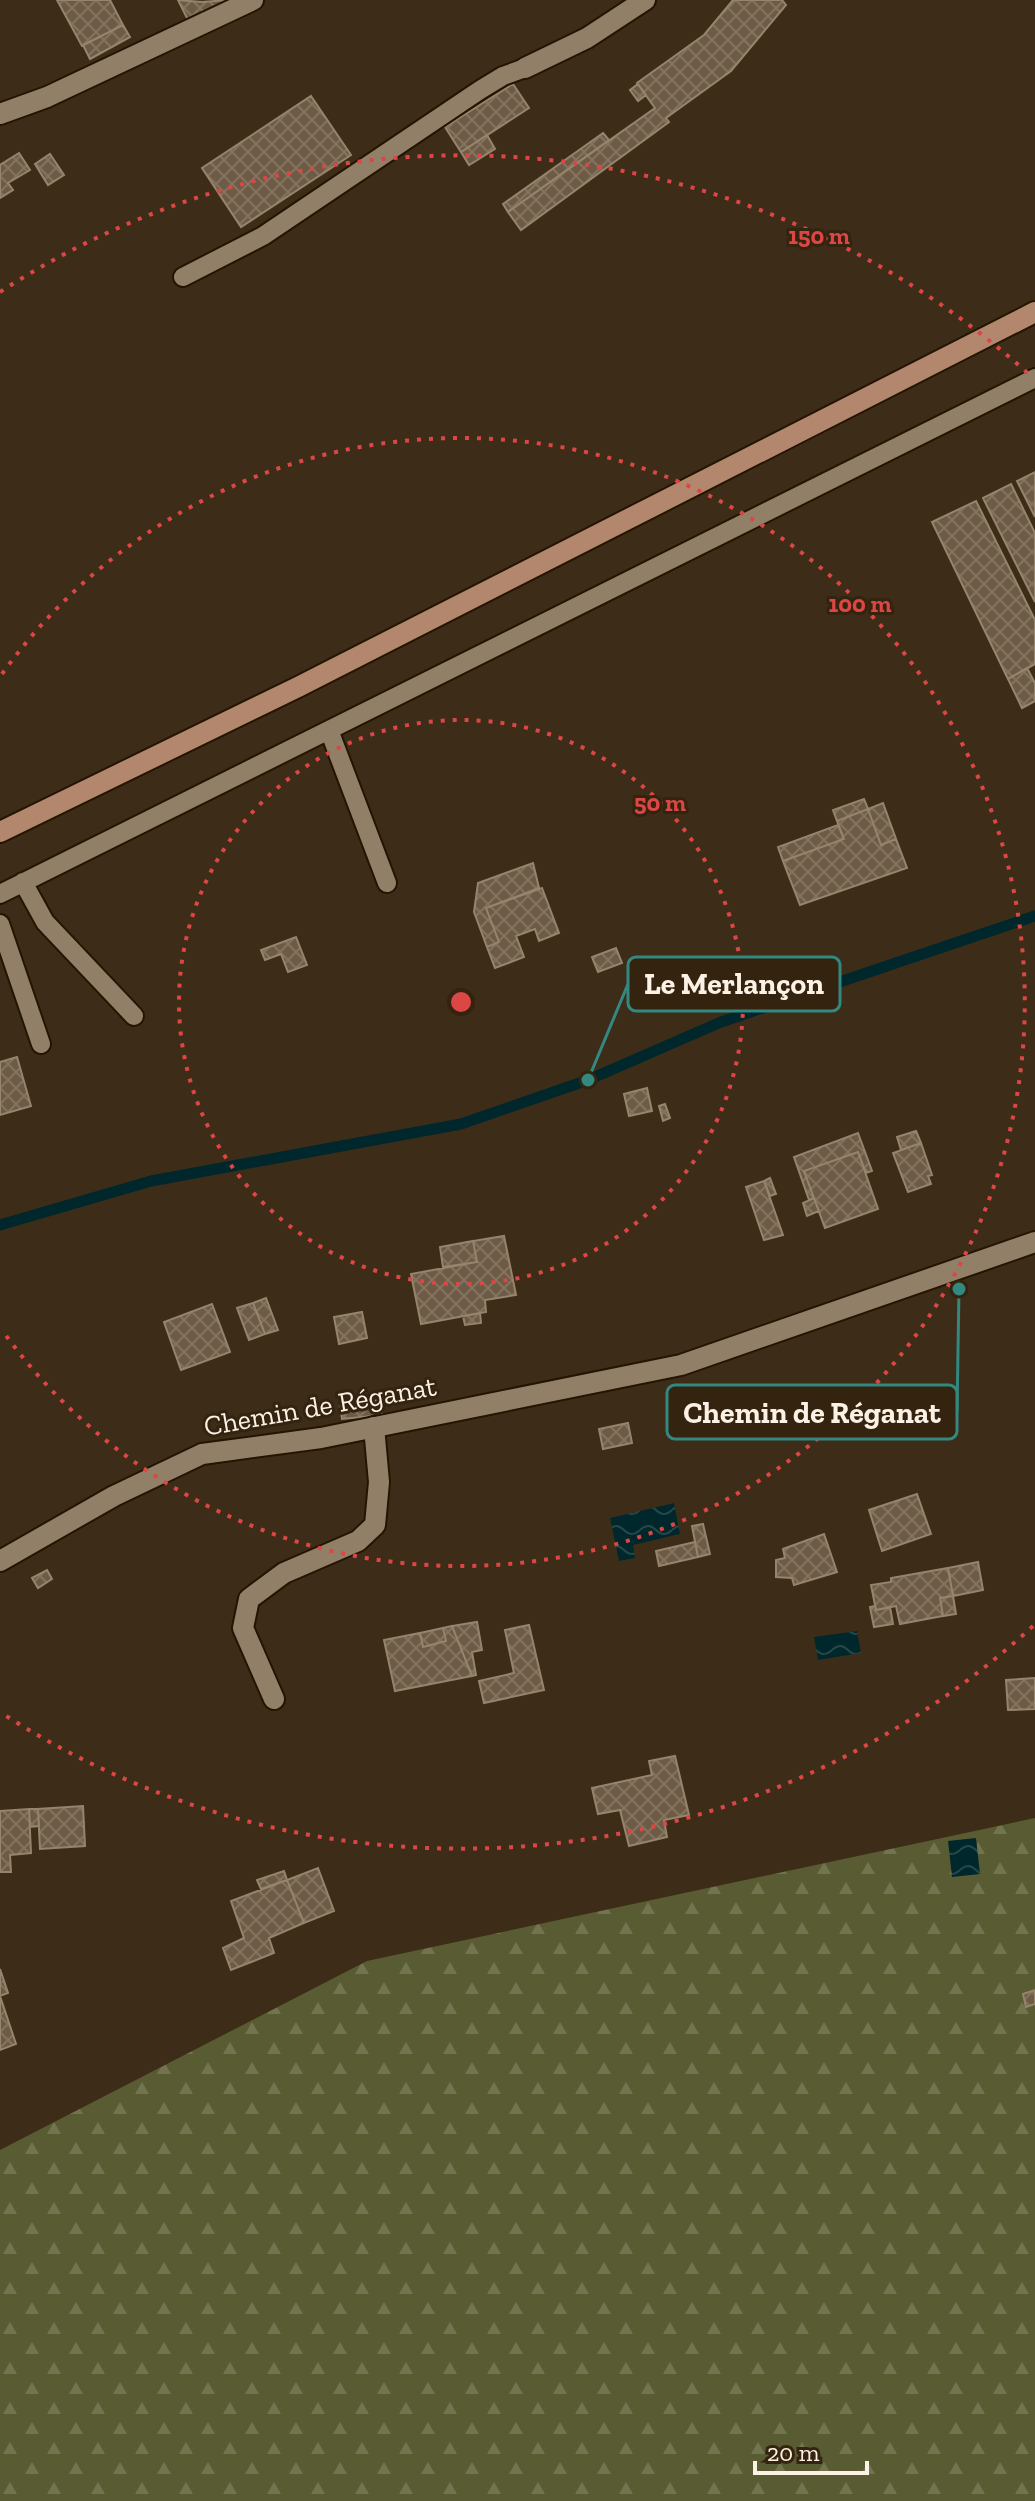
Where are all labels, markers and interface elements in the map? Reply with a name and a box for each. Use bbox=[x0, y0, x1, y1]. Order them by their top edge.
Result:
text: 150 m bbox=[788, 221, 850, 250]
text: 100 m bbox=[829, 589, 891, 618]
text: 50 m bbox=[634, 788, 686, 817]
callout: Le Merlançon bbox=[628, 957, 840, 1011]
text: Le Merlançon bbox=[644, 966, 824, 1002]
centre of rings bbox=[447, 988, 475, 1016]
street label: Chemin de Réganat bbox=[201, 1369, 439, 1443]
callout: Chemin de Réganat bbox=[667, 1385, 957, 1439]
text: Chemin de Réganat bbox=[683, 1395, 942, 1431]
scale bar bbox=[755, 2425, 867, 2475]
text: 20 m bbox=[767, 2438, 820, 2467]

